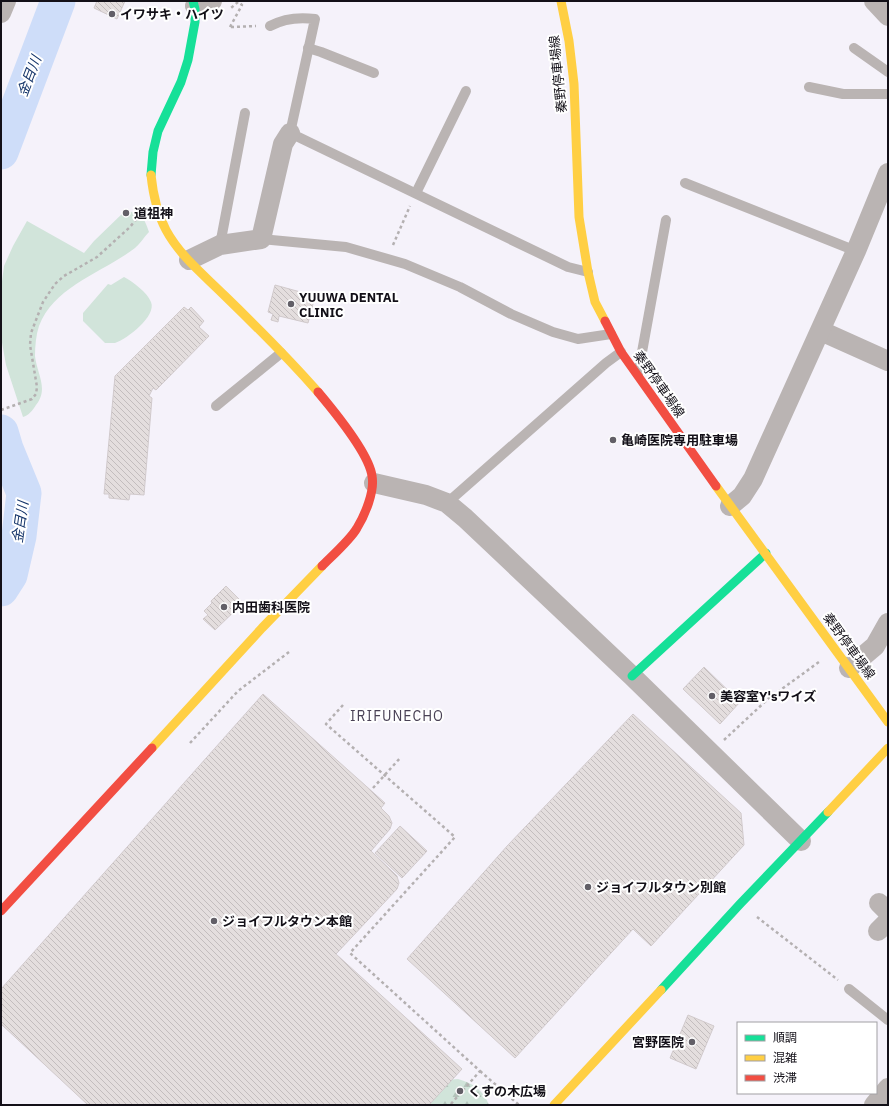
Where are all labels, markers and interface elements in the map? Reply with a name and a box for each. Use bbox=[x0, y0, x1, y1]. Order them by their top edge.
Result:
place label: イワサキ・ハイツ bbox=[120, 6, 224, 23]
marker: イワサキ・ハイツ bbox=[107, 9, 117, 19]
street label: 秦野停車場線 bbox=[545, 34, 571, 114]
water label: 金目川 bbox=[13, 51, 46, 99]
place label: 道祖神 bbox=[134, 205, 173, 222]
marker: 道祖神 bbox=[121, 208, 131, 218]
place label: YUUWA DENTAL CLINIC bbox=[299, 289, 399, 321]
marker: YUUWA DENTAL CLINIC bbox=[286, 299, 296, 309]
street label: 秦野停車場線 bbox=[630, 347, 688, 421]
place label: 亀崎医院専用駐車場 bbox=[621, 432, 738, 449]
marker: 亀崎医院専用駐車場 bbox=[608, 435, 618, 445]
water label: 金目川 bbox=[8, 498, 32, 544]
place label: 内田歯科医院 bbox=[232, 599, 310, 616]
marker: 内田歯科医院 bbox=[219, 602, 229, 612]
street label: 秦野停車場線 bbox=[819, 609, 879, 683]
place label: 美容室Y'sワイズ bbox=[720, 688, 816, 705]
marker: 美容室Y'sワイズ bbox=[707, 691, 717, 701]
district label: IRIFUNECHO bbox=[350, 707, 444, 725]
place label: ジョイフルタウン別館 bbox=[596, 879, 726, 896]
marker: ジョイフルタウン別館 bbox=[583, 882, 593, 892]
place label: ジョイフルタウン本館 bbox=[222, 913, 352, 930]
marker: ジョイフルタウン本館 bbox=[209, 916, 219, 926]
legend bbox=[737, 1022, 877, 1094]
text: 順調 bbox=[773, 1030, 797, 1045]
place label: 宮野医院 bbox=[632, 1034, 684, 1051]
marker: 宮野医院 bbox=[687, 1037, 697, 1047]
text: 混雑 bbox=[773, 1050, 797, 1065]
text: 渋滞 bbox=[773, 1070, 797, 1085]
place label: くすの木広場 bbox=[468, 1083, 546, 1100]
marker: くすの木広場 bbox=[455, 1086, 465, 1096]

